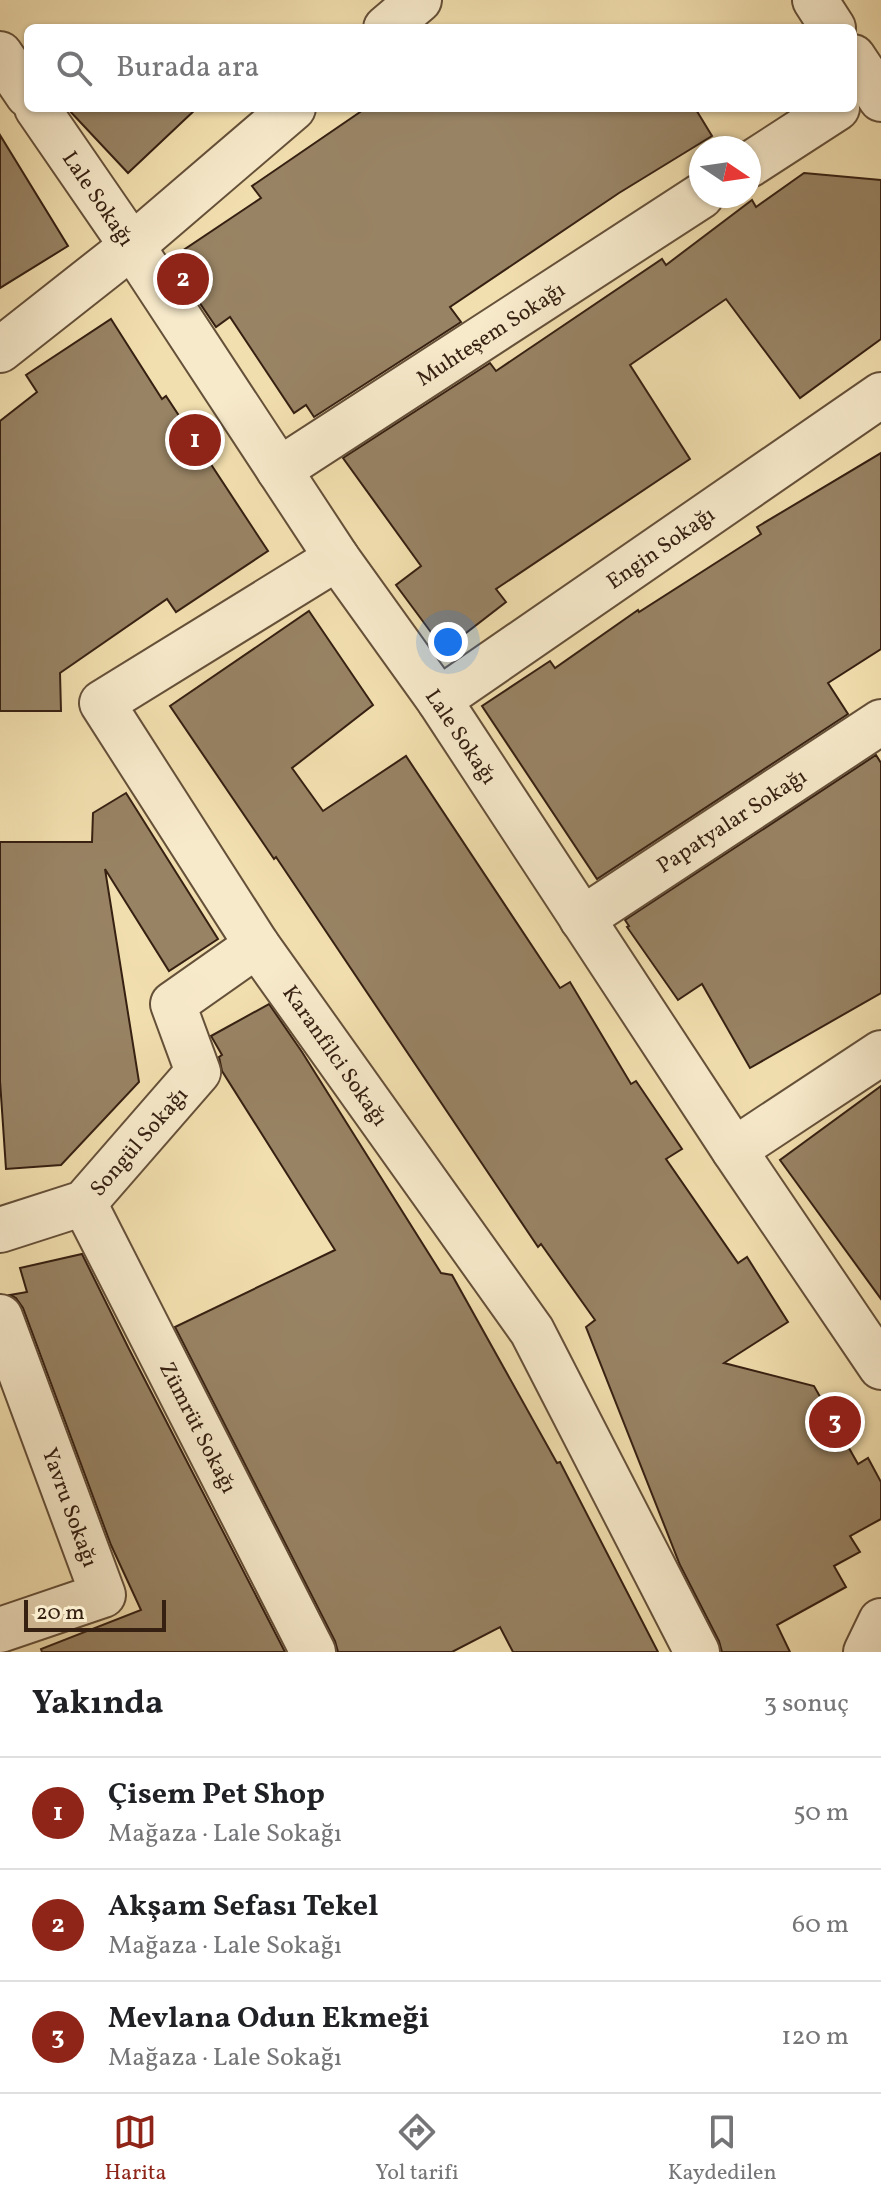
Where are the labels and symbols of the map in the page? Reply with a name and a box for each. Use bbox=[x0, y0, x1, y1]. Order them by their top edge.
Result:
north arrow bbox=[689, 136, 761, 208]
street label: Lale Sokağı bbox=[54, 145, 140, 253]
pin: 2 bbox=[157, 249, 209, 309]
street label: Muhteşem Sokağı bbox=[411, 275, 572, 395]
pin: 1 bbox=[169, 410, 221, 470]
street label: Engin Sokağı bbox=[601, 500, 722, 598]
your location bbox=[428, 622, 468, 662]
street label: Lale Sokağı bbox=[417, 683, 503, 791]
street label: Papatyalar Sokağı bbox=[651, 762, 813, 882]
street label: Karanfilci Sokağı bbox=[274, 980, 394, 1133]
street label: Songül Sokağı bbox=[84, 1081, 196, 1204]
street label: Zümrüt Sokağı bbox=[150, 1357, 243, 1499]
pin: 3 bbox=[809, 1392, 861, 1452]
street label: Yavru Sokağı bbox=[33, 1444, 105, 1572]
scale bar bbox=[24, 1596, 166, 1632]

